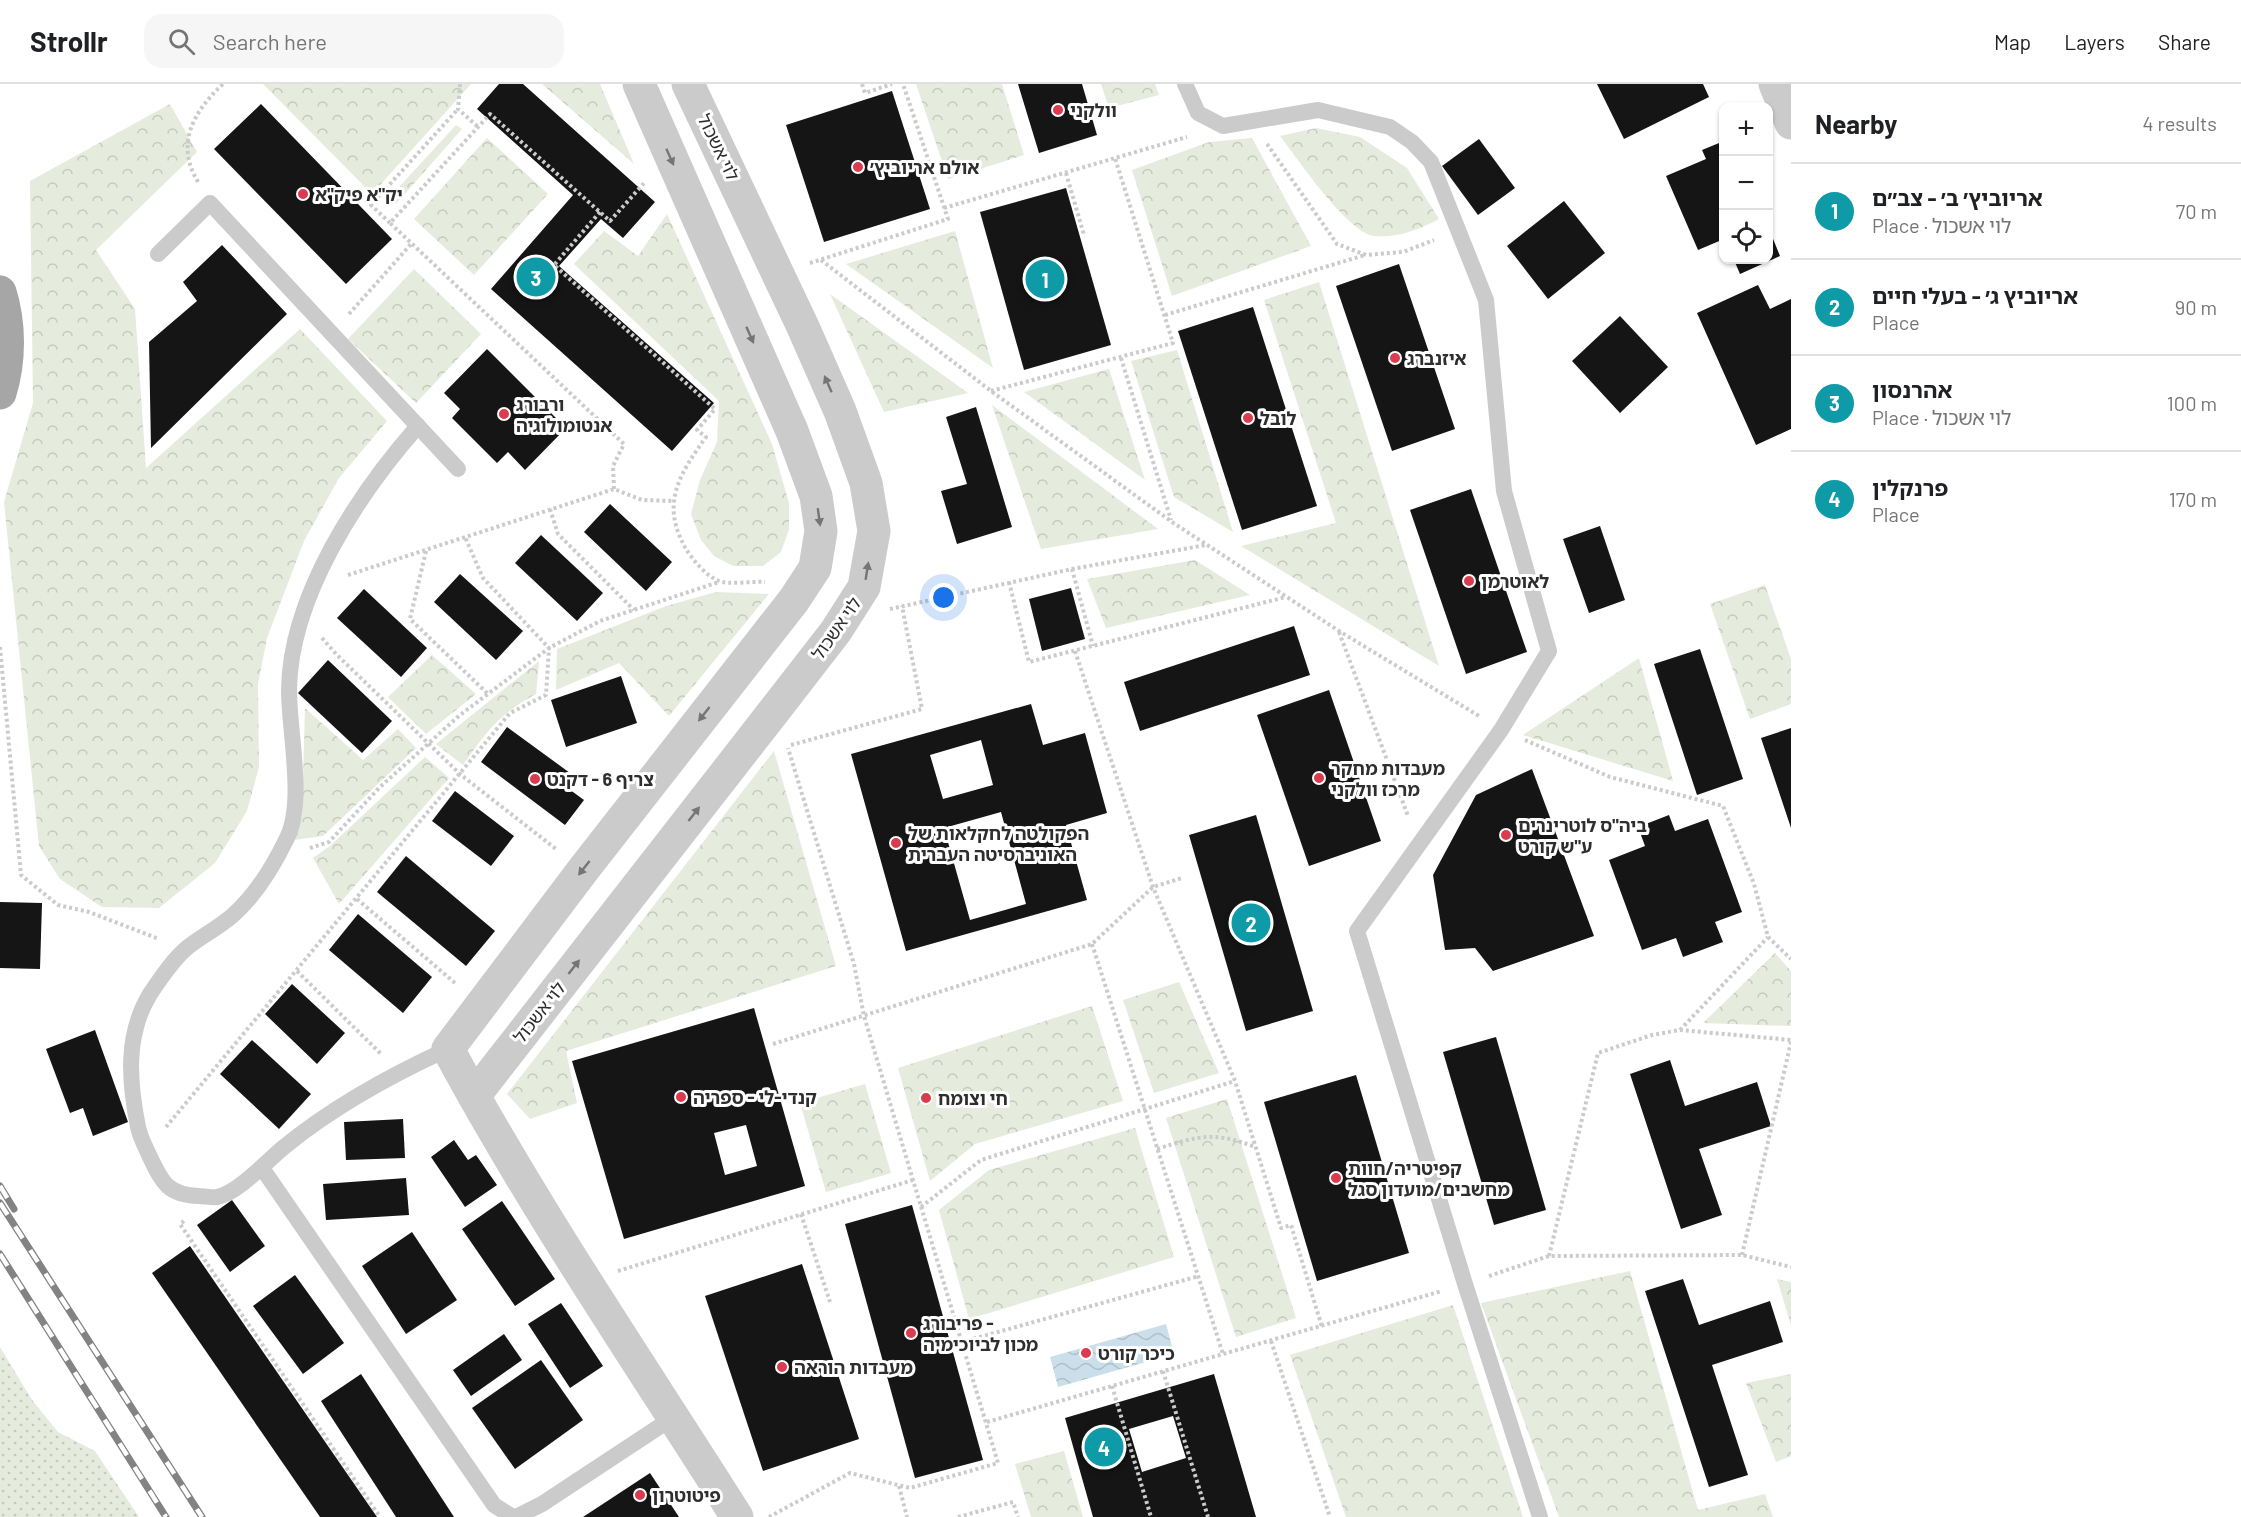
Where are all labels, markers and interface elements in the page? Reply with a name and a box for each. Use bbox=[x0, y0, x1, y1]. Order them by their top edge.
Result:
search box bbox=[144, 14, 564, 68]
text: Strollr bbox=[30, 24, 108, 58]
icon: search bbox=[165, 25, 198, 58]
text: Search here bbox=[213, 28, 327, 54]
text: Map bbox=[1994, 29, 2031, 54]
text: Layers bbox=[2064, 29, 2125, 54]
text: Share bbox=[2158, 29, 2211, 54]
place label: וולקני bbox=[1070, 99, 1117, 121]
map controls bbox=[1719, 102, 1773, 264]
button: + bbox=[1719, 102, 1773, 156]
marker: וולקני bbox=[1051, 103, 1065, 117]
text: Nearby bbox=[1815, 108, 1897, 139]
street label: לוי אשכול bbox=[693, 110, 745, 184]
text: 4 results bbox=[2142, 111, 2217, 135]
one-way arrow bbox=[665, 149, 675, 167]
place label: אולם אריוביץ׳ bbox=[870, 156, 980, 178]
button: − bbox=[1719, 156, 1773, 210]
marker: אולם אריוביץ׳ bbox=[851, 160, 865, 174]
place label: יק"א פיק"א bbox=[315, 183, 403, 205]
text: אריוביץ׳ ב׳ - צב״ם bbox=[1872, 184, 2043, 210]
marker: יק"א פיק"א bbox=[296, 187, 310, 201]
text: 1 bbox=[1831, 199, 1838, 223]
text: 70 m bbox=[2176, 199, 2217, 223]
button: locate bbox=[1719, 210, 1773, 264]
text: Place · לוי אשכול bbox=[1872, 213, 2011, 237]
pin: 3 bbox=[516, 254, 556, 300]
pin: 1 bbox=[1026, 256, 1064, 302]
text: אריוביץ ג׳ - בעלי חיים bbox=[1872, 282, 2078, 308]
text: 2 bbox=[1829, 295, 1840, 319]
text: 90 m bbox=[2175, 295, 2217, 319]
text: Place bbox=[1872, 310, 1920, 334]
one-way arrow bbox=[746, 326, 755, 344]
place label: איזנברג bbox=[1407, 347, 1466, 369]
marker: איזנברג bbox=[1388, 351, 1402, 365]
one-way arrow bbox=[823, 375, 833, 393]
text: אהרנסון bbox=[1872, 376, 1952, 402]
text: 3 bbox=[1829, 391, 1840, 415]
text: 100 m bbox=[2167, 391, 2217, 415]
place label: ורבורג אנטומולוגיה bbox=[516, 393, 612, 436]
text: Place · לוי אשכול bbox=[1872, 405, 2011, 429]
marker: ורבורג אנטומולוגיה bbox=[497, 407, 511, 421]
place label: לובל bbox=[1260, 407, 1297, 429]
marker: לובל bbox=[1241, 411, 1255, 425]
text: פרנקלין bbox=[1872, 474, 1948, 500]
text: 4 bbox=[1828, 487, 1841, 511]
text: 170 m bbox=[2169, 487, 2217, 511]
text: Place bbox=[1872, 502, 1920, 526]
one-way arrow bbox=[814, 507, 823, 526]
one-way arrow bbox=[863, 561, 872, 580]
place label: לאוטרמן bbox=[1481, 570, 1549, 592]
marker: לאוטרמן bbox=[1462, 574, 1476, 588]
your location bbox=[929, 583, 958, 612]
street label: לוי אשכול bbox=[806, 592, 866, 664]
one-way arrow bbox=[699, 707, 711, 722]
place label: מעבדות מחקר מרכז וולקני bbox=[1331, 757, 1445, 800]
place label: צריף 6 - דקנט bbox=[547, 768, 654, 790]
marker: מעבדות מחקר מרכז וולקני bbox=[1312, 771, 1326, 785]
marker: צריף 6 - דקנט bbox=[528, 772, 542, 786]
one-way arrow bbox=[688, 806, 700, 821]
place label: ביה"ס לוטרינרים ע"ש קורט bbox=[1518, 814, 1647, 857]
place label: הפקולטה לחקלאות של האוניברסיטה העברית bbox=[908, 822, 1089, 865]
marker: ביה"ס לוטרינרים ע"ש קורט bbox=[1499, 828, 1513, 842]
marker: הפקולטה לחקלאות של האוניברסיטה העברית bbox=[889, 836, 903, 850]
one-way arrow bbox=[578, 860, 590, 876]
pin: 2 bbox=[1232, 900, 1270, 946]
one-way arrow bbox=[568, 960, 580, 975]
street label: לוי אשכול bbox=[508, 977, 570, 1047]
place label: קנדי-לי - ספריה bbox=[693, 1086, 817, 1108]
place label: חי וצומח bbox=[938, 1087, 1008, 1109]
marker: קנדי-לי - ספריה bbox=[674, 1090, 688, 1104]
marker: חי וצומח bbox=[919, 1091, 933, 1105]
place label: קפיטריה/חוות מחשבים/מועדון סגל bbox=[1348, 1157, 1510, 1200]
marker: קפיטריה/חוות מחשבים/מועדון סגל bbox=[1329, 1171, 1343, 1185]
place label: פריבורג - מכון לביוכימיה bbox=[923, 1312, 1039, 1355]
marker: פריבורג - מכון לביוכימיה bbox=[904, 1326, 918, 1340]
place label: כיכר קורט bbox=[1098, 1342, 1175, 1364]
marker: כיכר קורט bbox=[1079, 1346, 1093, 1360]
place label: מעבדות הוראה bbox=[794, 1356, 913, 1378]
marker: מעבדות הוראה bbox=[775, 1360, 789, 1374]
pin: 4 bbox=[1084, 1424, 1124, 1470]
place label: פיטוטרון bbox=[652, 1484, 721, 1506]
marker: פיטוטרון bbox=[633, 1488, 647, 1502]

